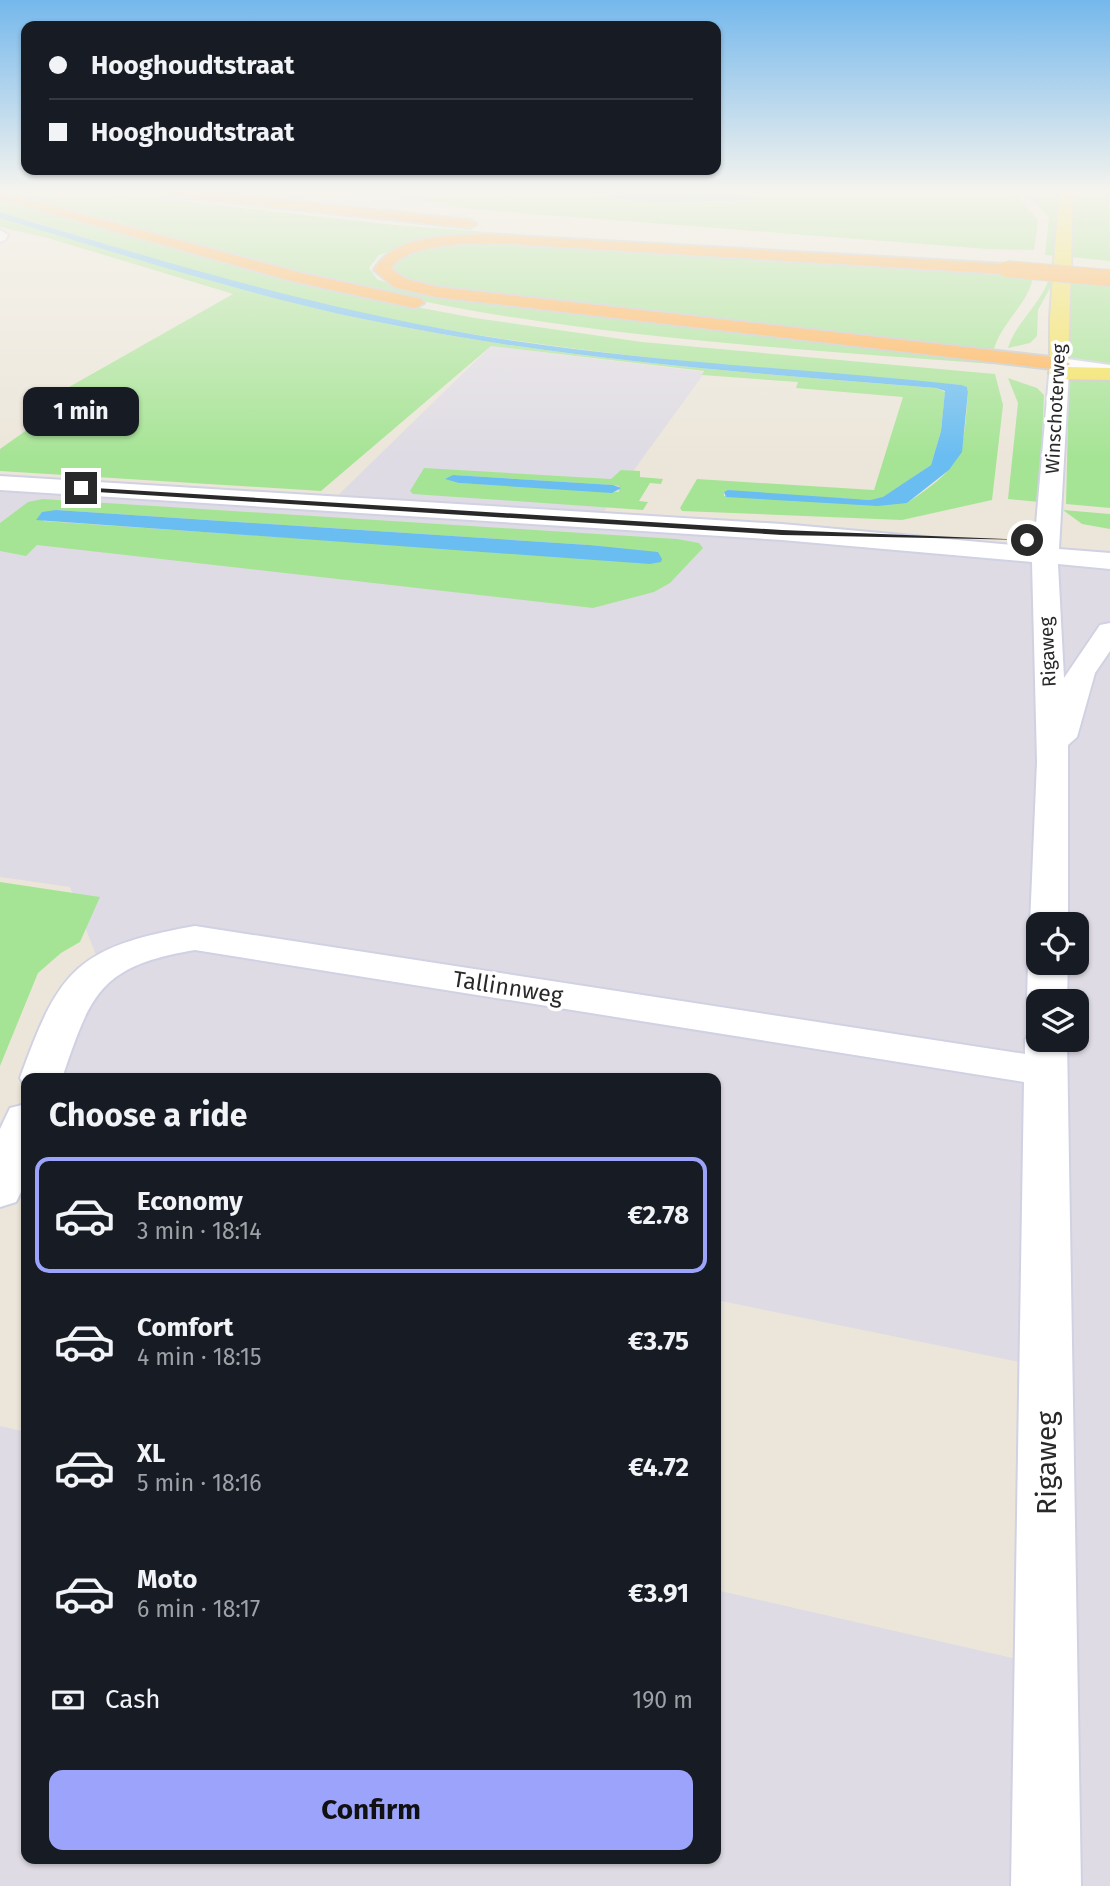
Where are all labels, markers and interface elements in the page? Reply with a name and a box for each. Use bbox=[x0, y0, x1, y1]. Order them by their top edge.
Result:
text: Hooghoudtstraat bbox=[91, 50, 294, 81]
text: Hooghoudtstraat bbox=[91, 117, 294, 148]
street label: Winschoterweg bbox=[1041, 343, 1070, 475]
callout: 1 min bbox=[23, 386, 139, 435]
text: 1 min bbox=[53, 397, 109, 425]
route end bbox=[65, 472, 97, 504]
route start bbox=[1011, 524, 1043, 556]
street label: Rigaweg bbox=[1034, 616, 1061, 688]
map controls bbox=[1026, 912, 1089, 1052]
button: locate bbox=[1026, 912, 1089, 975]
street label: Tallinnweg bbox=[451, 964, 565, 1010]
button: layers bbox=[1026, 989, 1089, 1052]
text: Choose a ride bbox=[49, 1096, 247, 1134]
icon: car bbox=[53, 1184, 116, 1247]
text: Economy bbox=[137, 1186, 243, 1217]
text: €2.78 bbox=[627, 1200, 689, 1231]
text: 3 min · 18:14 bbox=[137, 1217, 261, 1245]
icon: car bbox=[53, 1310, 116, 1373]
text: Comfort bbox=[137, 1312, 233, 1343]
text: €3.75 bbox=[628, 1326, 689, 1357]
text: 4 min · 18:15 bbox=[137, 1343, 261, 1371]
street label: Rigaweg bbox=[1030, 1411, 1063, 1515]
icon: car bbox=[53, 1436, 116, 1499]
text: XL bbox=[137, 1438, 165, 1469]
text: €4.72 bbox=[628, 1452, 689, 1483]
text: 5 min · 18:16 bbox=[137, 1469, 261, 1497]
icon: car bbox=[53, 1562, 116, 1625]
text: Moto bbox=[137, 1564, 197, 1595]
text: €3.91 bbox=[628, 1578, 689, 1609]
text: 6 min · 18:17 bbox=[137, 1595, 260, 1623]
icon: cash bbox=[49, 1681, 87, 1719]
text: Cash bbox=[105, 1684, 161, 1715]
text: 190 m bbox=[632, 1686, 693, 1714]
button: Confirm bbox=[49, 1770, 693, 1850]

